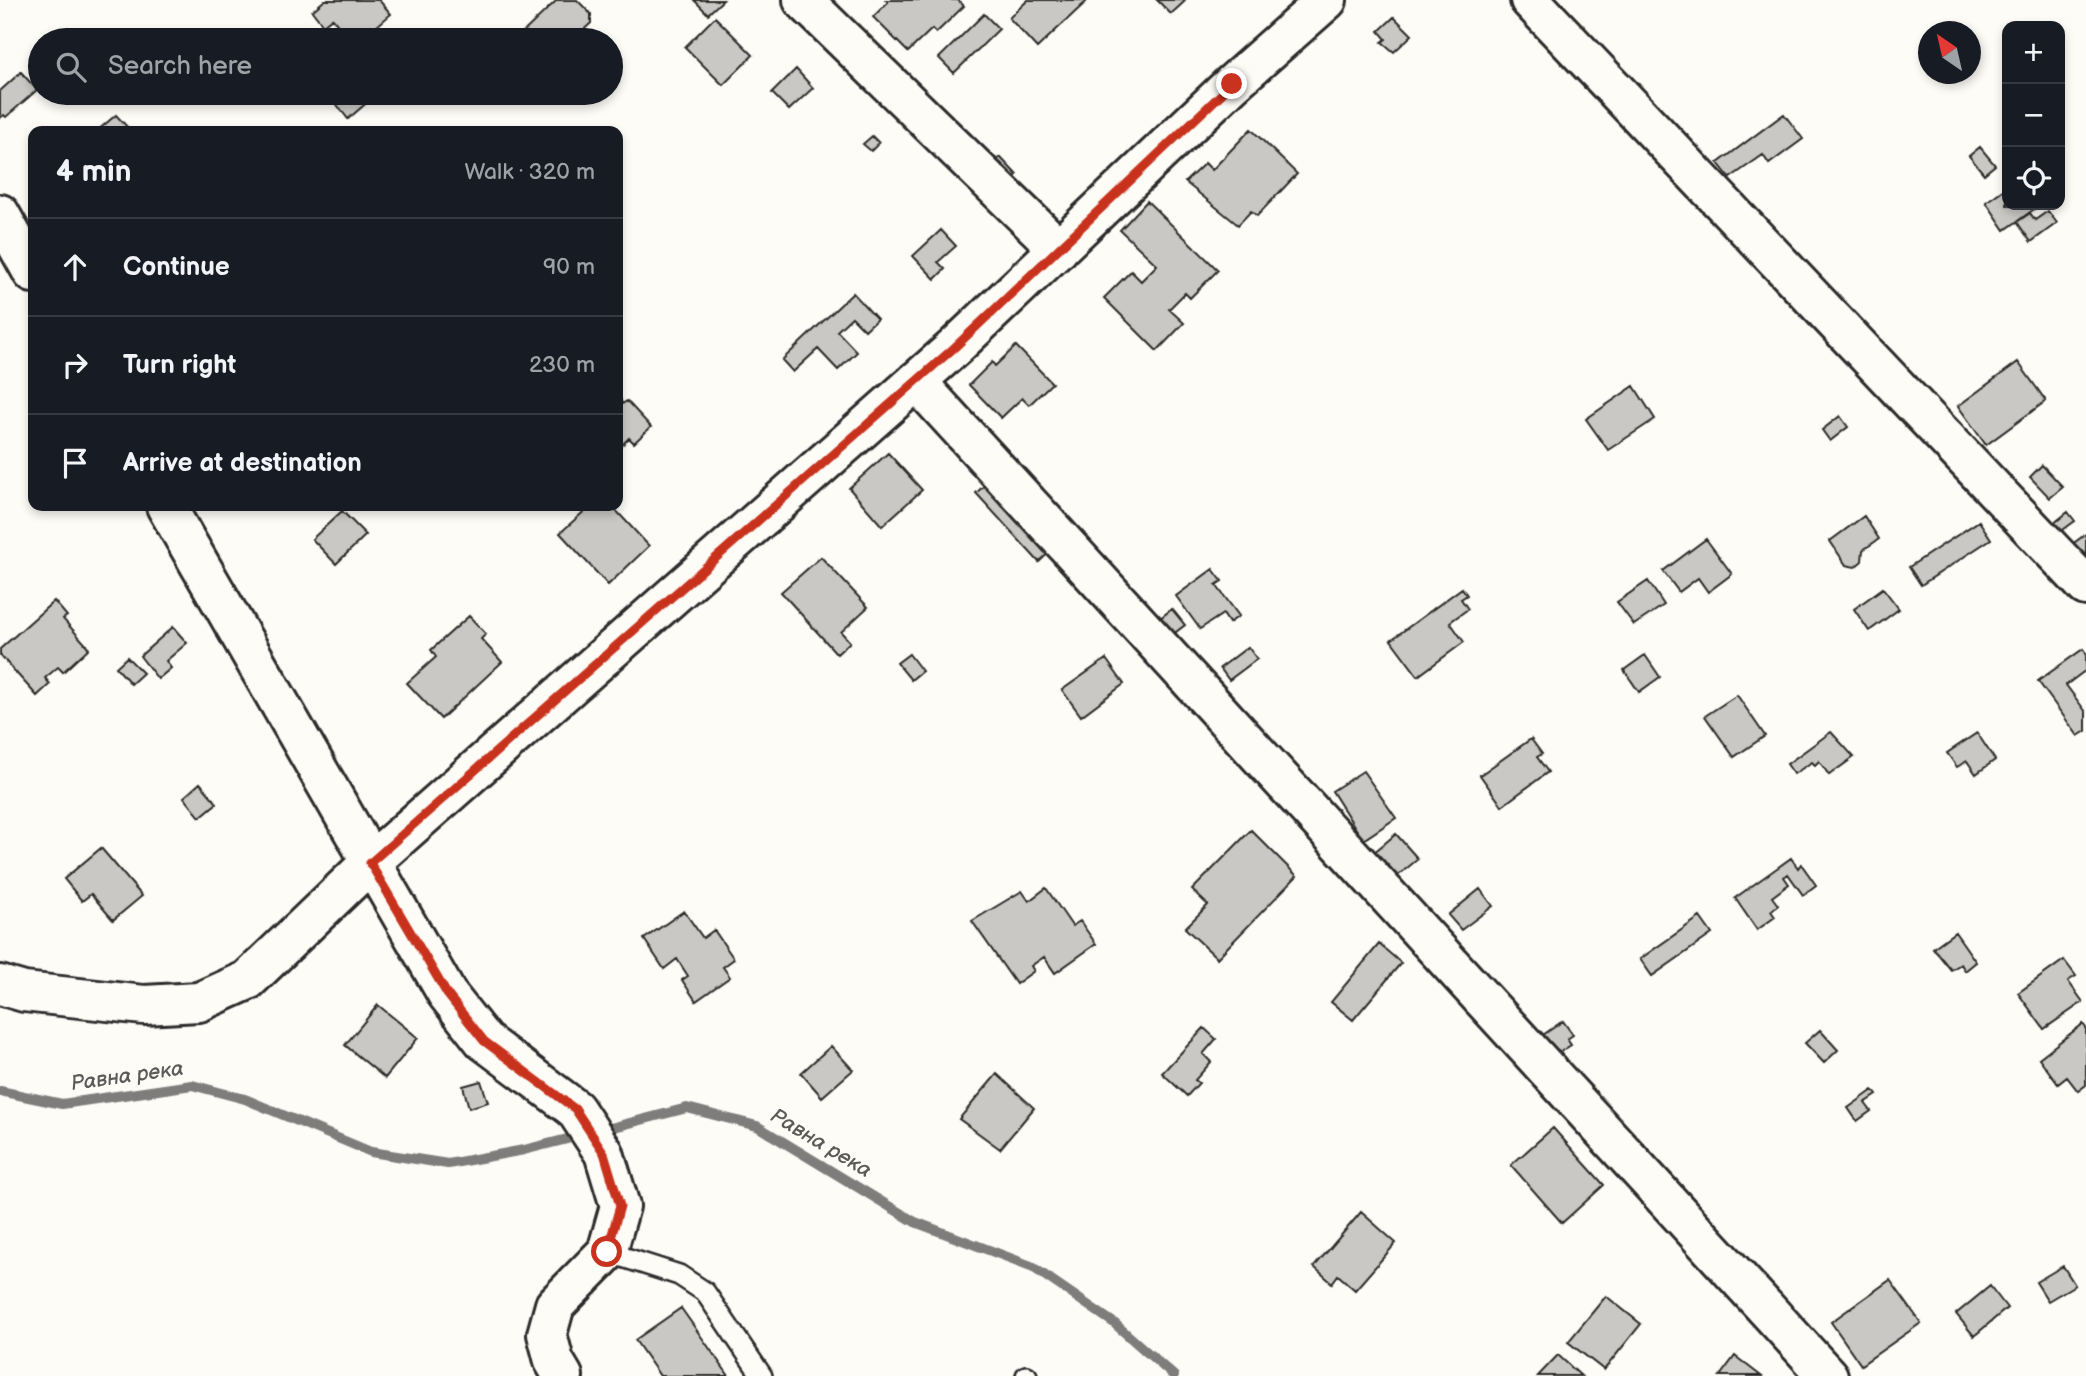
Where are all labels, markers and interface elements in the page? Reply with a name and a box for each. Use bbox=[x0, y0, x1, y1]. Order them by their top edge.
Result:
north arrow bbox=[1918, 21, 1981, 84]
map controls bbox=[2002, 21, 2065, 210]
button: + bbox=[2002, 21, 2065, 84]
search box bbox=[28, 28, 623, 105]
icon: search bbox=[52, 48, 90, 86]
text: Search here bbox=[108, 51, 252, 82]
route end bbox=[1216, 68, 1247, 99]
button: − bbox=[2002, 84, 2065, 147]
button: locate bbox=[2002, 147, 2065, 210]
text: 4 min bbox=[56, 154, 131, 190]
text: Walk · 320 m bbox=[464, 158, 595, 186]
icon: ahead bbox=[56, 248, 94, 286]
text: Continue bbox=[123, 252, 230, 283]
text: 90 m bbox=[543, 253, 595, 281]
icon: right bbox=[56, 346, 94, 384]
text: Turn right bbox=[123, 350, 236, 381]
text: 230 m bbox=[529, 351, 595, 379]
icon: arrive bbox=[56, 444, 94, 482]
text: Arrive at destination bbox=[123, 448, 362, 479]
water label: Равна река bbox=[69, 1056, 185, 1096]
water label: Равна река bbox=[766, 1103, 876, 1183]
route start bbox=[591, 1236, 622, 1267]

